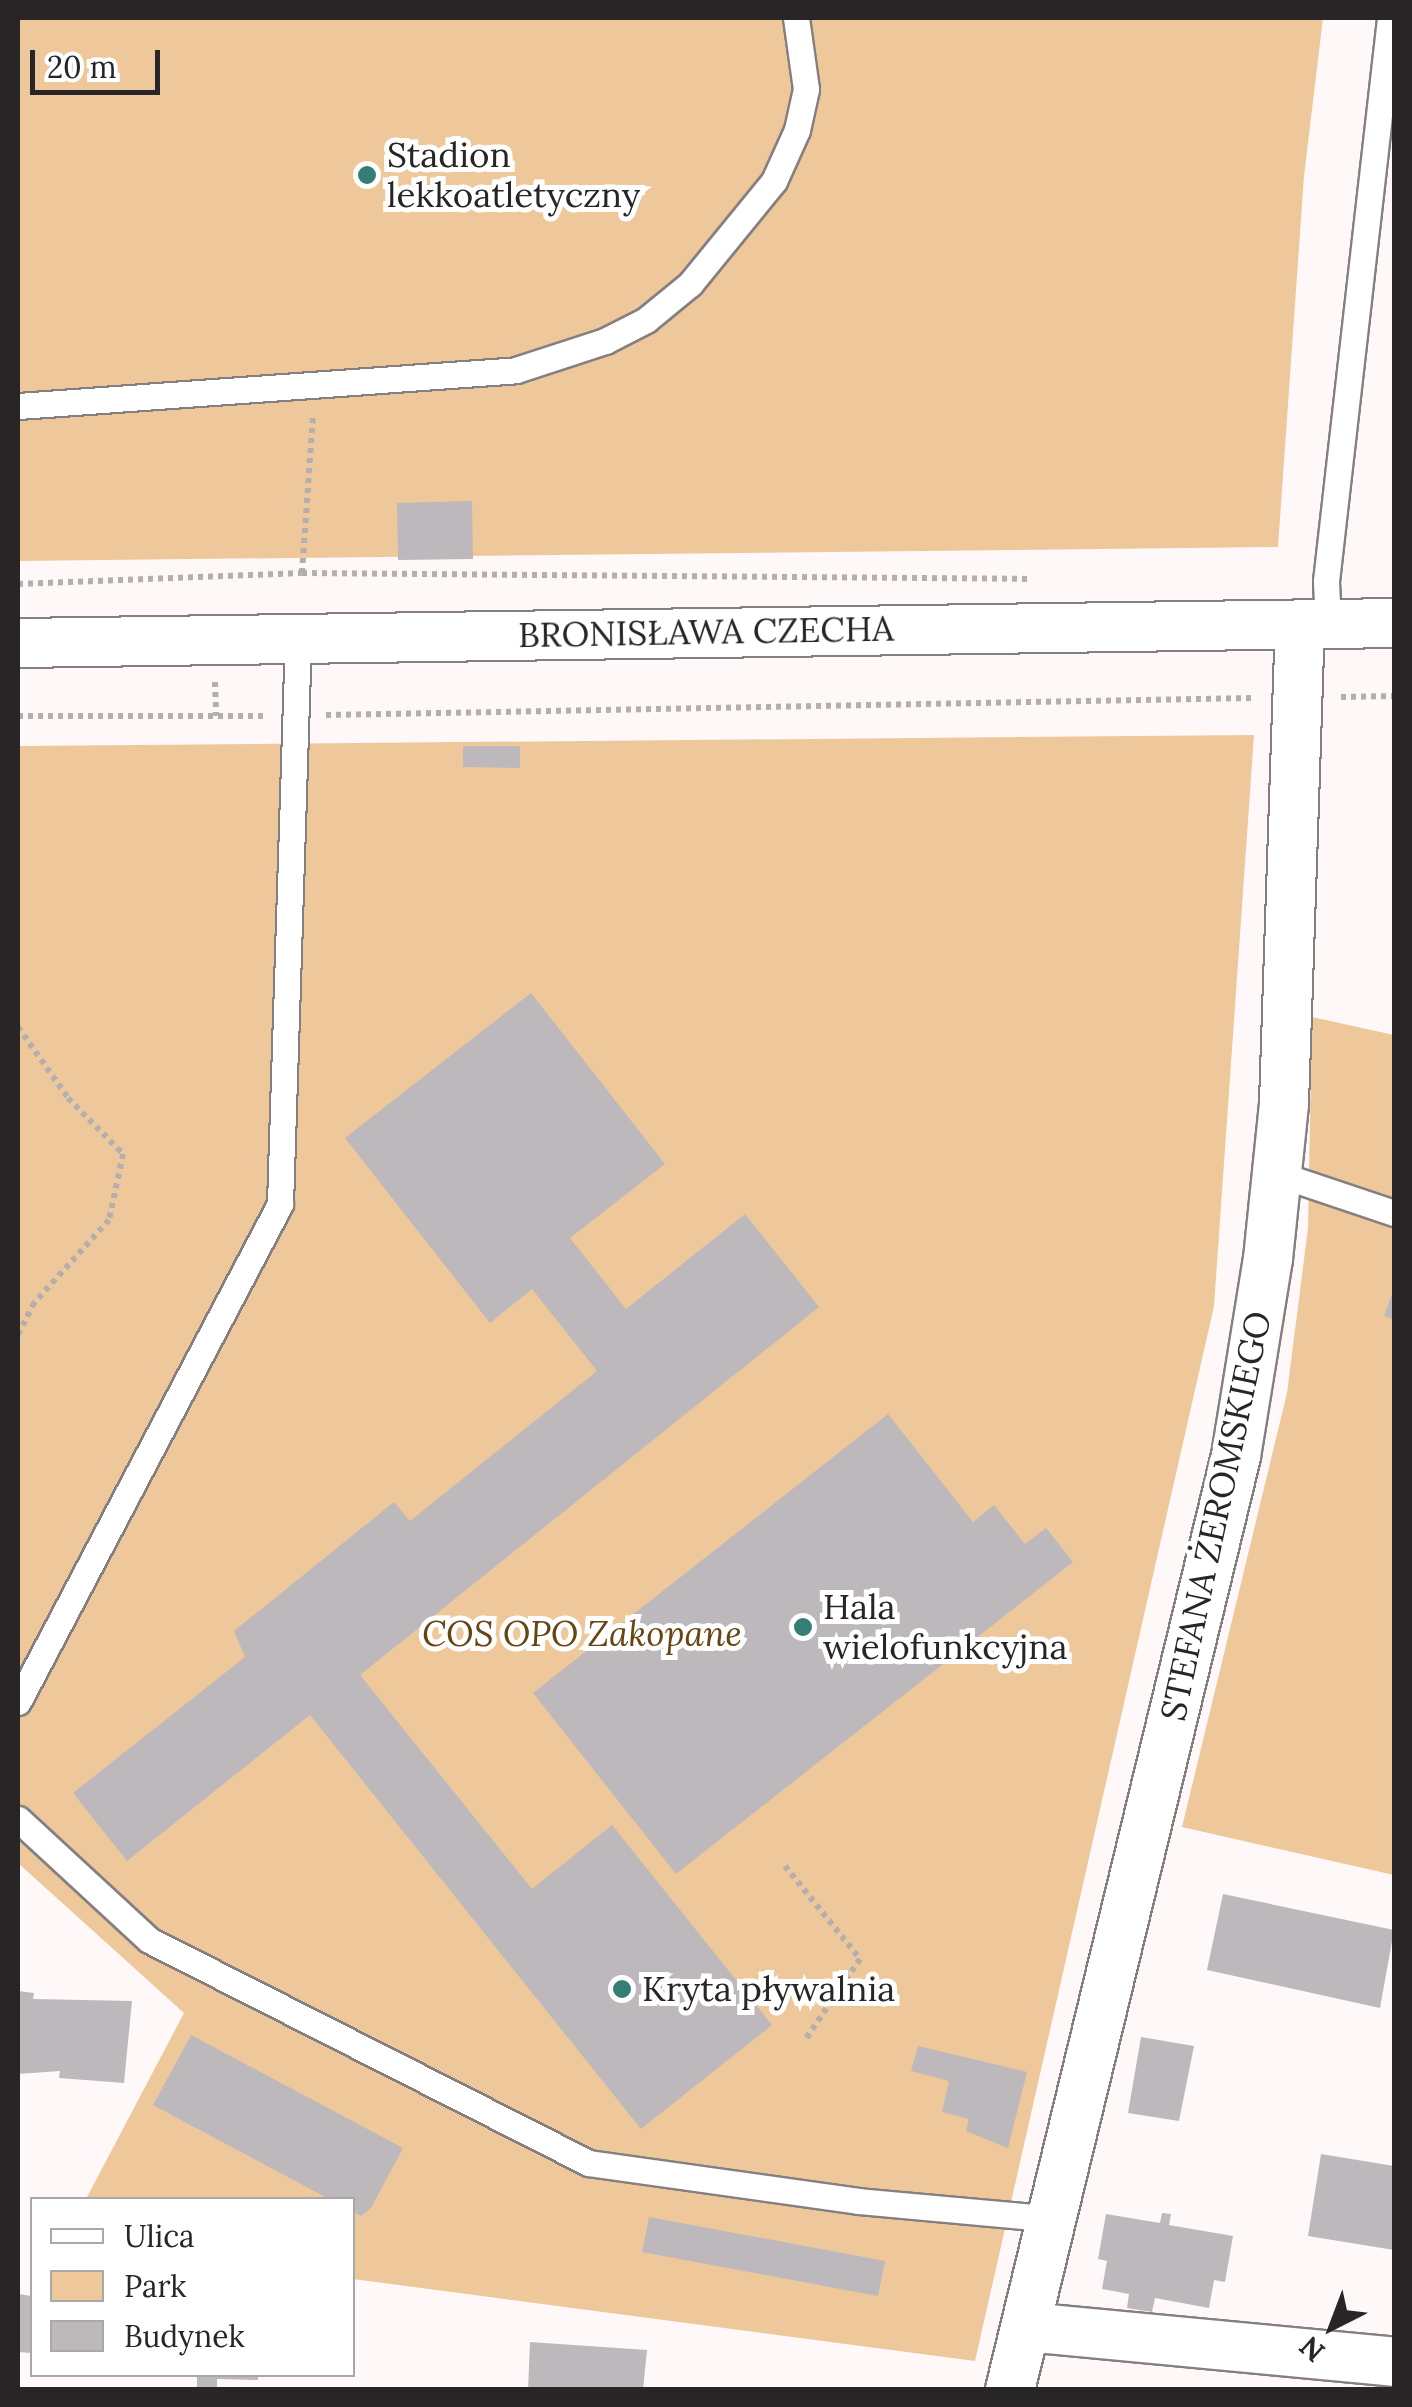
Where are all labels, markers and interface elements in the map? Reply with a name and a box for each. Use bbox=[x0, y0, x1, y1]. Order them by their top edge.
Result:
scale bar bbox=[35, 30, 165, 92]
text: 20 m bbox=[47, 48, 116, 86]
place label: Stadion lekkoatletyczny bbox=[387, 134, 640, 216]
marker: Stadion lekkoatletyczny bbox=[356, 164, 378, 186]
street label: BRONISŁAWA CZECHA bbox=[518, 608, 894, 656]
street label: STEFANA ŻEROMSKIEGO bbox=[1152, 1307, 1280, 1725]
place label: Hala wielofunkcyjna bbox=[823, 1586, 1068, 1668]
park label: COS OPO Zakopane bbox=[422, 1613, 742, 1655]
marker: Hala wielofunkcyjna bbox=[792, 1616, 814, 1638]
place label: Kryta pływalnia bbox=[642, 1968, 895, 2010]
marker: Kryta pływalnia bbox=[611, 1978, 633, 2000]
legend bbox=[30, 2197, 355, 2377]
text: Ulica bbox=[124, 2217, 195, 2255]
text: Park bbox=[124, 2267, 186, 2305]
north arrow bbox=[1282, 2277, 1382, 2377]
text: Budynek bbox=[124, 2317, 245, 2355]
text: N bbox=[1292, 2329, 1332, 2370]

